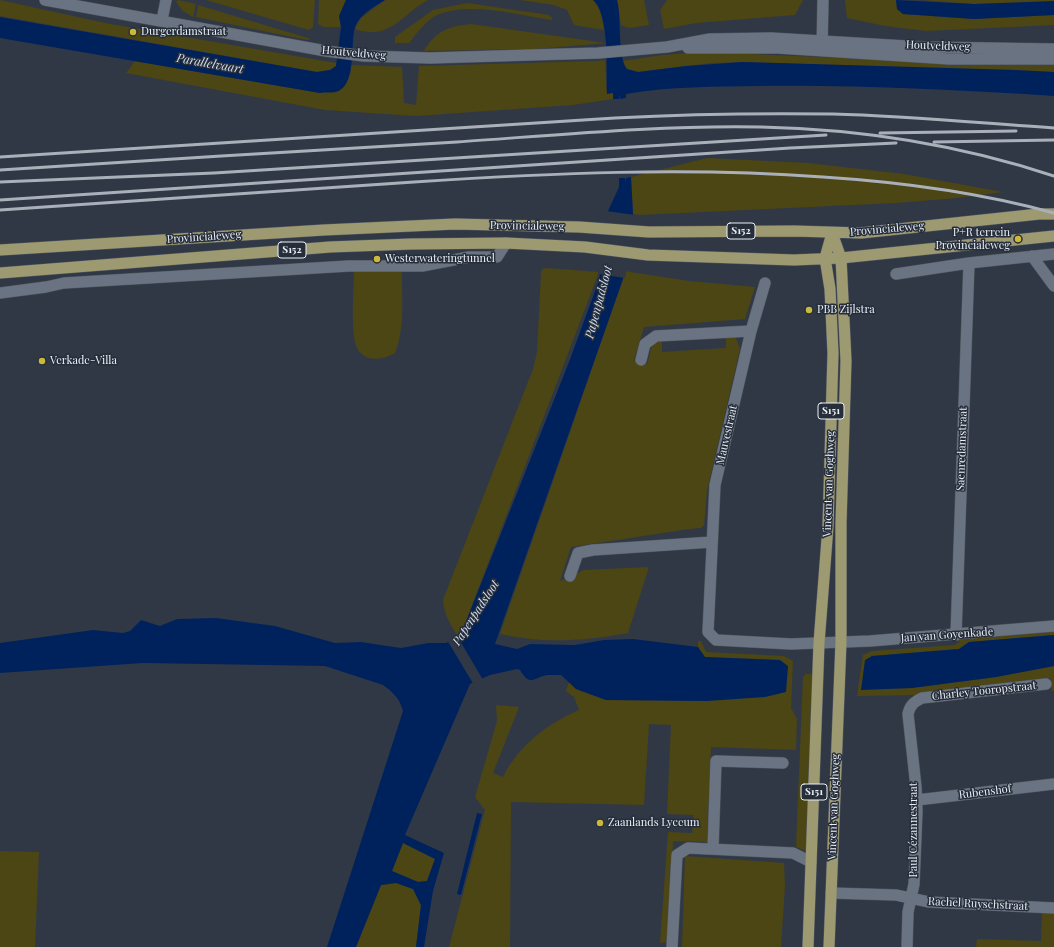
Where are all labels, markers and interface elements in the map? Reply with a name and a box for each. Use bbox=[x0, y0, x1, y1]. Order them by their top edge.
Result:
place label: Durgerdamstraat bbox=[141, 25, 226, 39]
marker: Durgerdamstraat bbox=[128, 27, 138, 37]
street label: Houtveldweg bbox=[906, 38, 970, 54]
street label: Houtveldweg bbox=[321, 44, 387, 62]
water label: Parallelvaart bbox=[175, 51, 245, 77]
street label: Provincialeweg bbox=[490, 219, 564, 233]
street label: Provincialeweg bbox=[849, 219, 925, 239]
road number: S152 bbox=[727, 223, 755, 239]
place label: P+R terrein Provincialeweg bbox=[935, 226, 1010, 252]
street label: Provincialeweg bbox=[166, 228, 242, 246]
marker: P+R terrein Provincialeweg bbox=[1013, 234, 1023, 244]
road number: S152 bbox=[278, 242, 306, 258]
place label: Westerwateringtunnel bbox=[385, 252, 495, 266]
marker: Westerwateringtunnel bbox=[372, 254, 382, 264]
water label: Papenpadsloot bbox=[582, 264, 616, 340]
place label: PBB Zijlstra bbox=[817, 303, 875, 317]
marker: PBB Zijlstra bbox=[804, 305, 814, 315]
place label: Verkade-Villa bbox=[50, 354, 117, 368]
marker: Verkade-Villa bbox=[37, 356, 47, 366]
road number: S151 bbox=[818, 403, 844, 419]
street label: Mauvestraat bbox=[714, 404, 740, 466]
street label: Saenredamstraat bbox=[954, 407, 970, 491]
street label: Vincent van Goghweg bbox=[821, 431, 837, 537]
water label: Papenpadsloot bbox=[450, 578, 502, 648]
street label: Jan van Goyenkade bbox=[900, 625, 994, 645]
street label: Charley Tooropstraat bbox=[931, 679, 1037, 703]
street label: Vincent van Goghweg bbox=[826, 754, 842, 860]
street label: Paul Cézannestraat bbox=[907, 782, 921, 878]
street label: Rubenshof bbox=[958, 782, 1012, 802]
road number: S151 bbox=[801, 784, 827, 800]
place label: Zaanlands Lyceum bbox=[608, 816, 700, 830]
marker: Zaanlands Lyceum bbox=[595, 818, 605, 828]
street label: Rachel Ruyschstraat bbox=[928, 895, 1028, 913]

